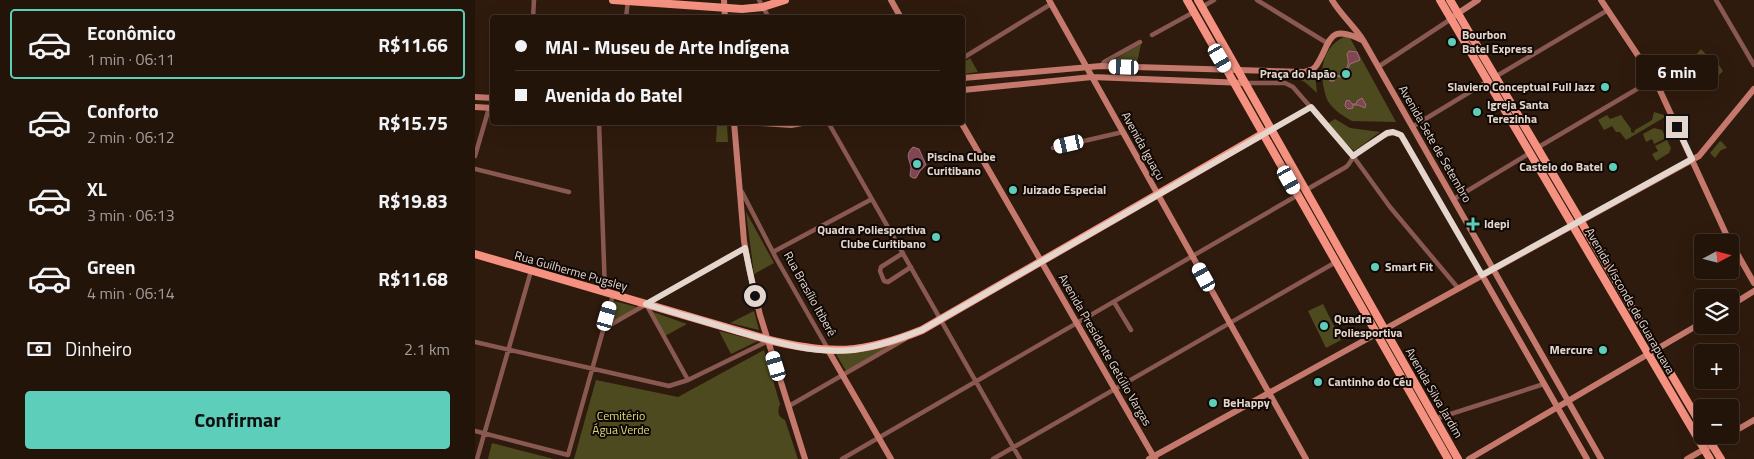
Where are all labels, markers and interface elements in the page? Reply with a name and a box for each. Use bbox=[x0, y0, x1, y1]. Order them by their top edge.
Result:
text: Econômico bbox=[87, 18, 176, 47]
icon: car bbox=[27, 22, 72, 67]
place label: Bourbon Batel Express bbox=[1462, 25, 1533, 58]
text: R$11.66 bbox=[378, 30, 448, 59]
text: MAI - Museu de Arte Indígena bbox=[545, 32, 789, 61]
marker: Bourbon Batel Express bbox=[1446, 36, 1458, 48]
car bbox=[1206, 41, 1233, 75]
text: 1 min · 06:11 bbox=[87, 47, 175, 71]
callout: 6 min bbox=[1636, 54, 1718, 90]
car bbox=[1108, 59, 1139, 75]
text: 6 min bbox=[1658, 60, 1696, 84]
place label: Praça do Japão bbox=[1260, 64, 1336, 83]
marker: Praça do Japão bbox=[1340, 68, 1352, 80]
place label: Slaviero Conceptual Full Jazz bbox=[1447, 77, 1595, 96]
text: Avenida do Batel bbox=[545, 80, 683, 109]
marker: Slaviero Conceptual Full Jazz bbox=[1599, 81, 1611, 93]
street label: Avenida Sete de Setembro bbox=[1394, 82, 1477, 206]
place label: Igreja Santa Terezinha bbox=[1487, 95, 1549, 128]
text: Conforto bbox=[87, 96, 159, 125]
icon: car bbox=[27, 100, 72, 145]
marker: Igreja Santa Terezinha bbox=[1471, 106, 1483, 118]
text: R$15.75 bbox=[378, 108, 448, 137]
street label: Avenida Iguaçu bbox=[1117, 108, 1170, 183]
route end bbox=[1666, 116, 1688, 138]
text: 2 min · 06:12 bbox=[87, 125, 175, 149]
car bbox=[1052, 133, 1085, 155]
place label: Piscina Clube Curitibano bbox=[927, 147, 996, 180]
place label: Castelo do Batel bbox=[1519, 157, 1603, 176]
marker: Piscina Clube Curitibano bbox=[911, 158, 923, 170]
marker: Castelo do Batel bbox=[1607, 161, 1619, 173]
car bbox=[1275, 163, 1302, 197]
text: XL bbox=[87, 174, 107, 203]
icon: car bbox=[27, 178, 72, 223]
place label: Juizado Especial bbox=[1023, 180, 1106, 199]
marker: Juizado Especial bbox=[1007, 184, 1019, 196]
text: R$19.83 bbox=[378, 186, 448, 215]
text: 3 min · 06:13 bbox=[87, 203, 175, 227]
place label: Idepi bbox=[1484, 214, 1510, 233]
marker: Idepi bbox=[1466, 217, 1480, 231]
place label: Quadra Poliesportiva Clube Curitibano bbox=[817, 220, 926, 253]
street label: Avenida Visconde de Guarapuava bbox=[1581, 224, 1680, 377]
marker: Quadra Poliesportiva Clube Curitibano bbox=[930, 231, 942, 243]
north arrow bbox=[1694, 234, 1739, 279]
map controls bbox=[1694, 234, 1739, 444]
street label: Rua Guilherme Pugsley bbox=[512, 245, 630, 296]
street label: Rua Brasílio Itiberê bbox=[779, 248, 842, 340]
text: Green bbox=[87, 252, 136, 281]
icon: car bbox=[27, 256, 72, 301]
place label: Smart Fit bbox=[1385, 257, 1434, 276]
car bbox=[1190, 260, 1217, 294]
marker: Smart Fit bbox=[1369, 261, 1381, 273]
text: R$11.68 bbox=[378, 264, 448, 293]
street label: Avenida Presidente Getúlio Vargas bbox=[1054, 270, 1157, 430]
text: 4 min · 06:14 bbox=[87, 281, 175, 305]
route start bbox=[744, 285, 766, 307]
button: layers bbox=[1694, 289, 1739, 334]
car bbox=[595, 300, 618, 332]
place label: Quadra Poliesportiva bbox=[1334, 309, 1402, 342]
marker: Quadra Poliesportiva bbox=[1318, 320, 1330, 332]
text: Dinheiro bbox=[65, 334, 132, 363]
icon: cash bbox=[25, 335, 53, 363]
text: 2.1 km bbox=[404, 337, 450, 361]
place label: Mercure bbox=[1550, 340, 1593, 359]
street label: Avenida Silva Jardim bbox=[1401, 344, 1468, 441]
marker: Mercure bbox=[1597, 344, 1609, 356]
button: + bbox=[1694, 344, 1739, 389]
car bbox=[764, 349, 787, 383]
place label: Cantinho do Céu bbox=[1328, 372, 1412, 391]
marker: Cantinho do Céu bbox=[1312, 376, 1324, 388]
button: Confirmar bbox=[25, 391, 450, 449]
place label: BeHappy bbox=[1223, 393, 1270, 412]
marker: BeHappy bbox=[1207, 397, 1219, 409]
button: − bbox=[1694, 399, 1739, 444]
park label: Cemitério Água Verde bbox=[592, 406, 650, 439]

